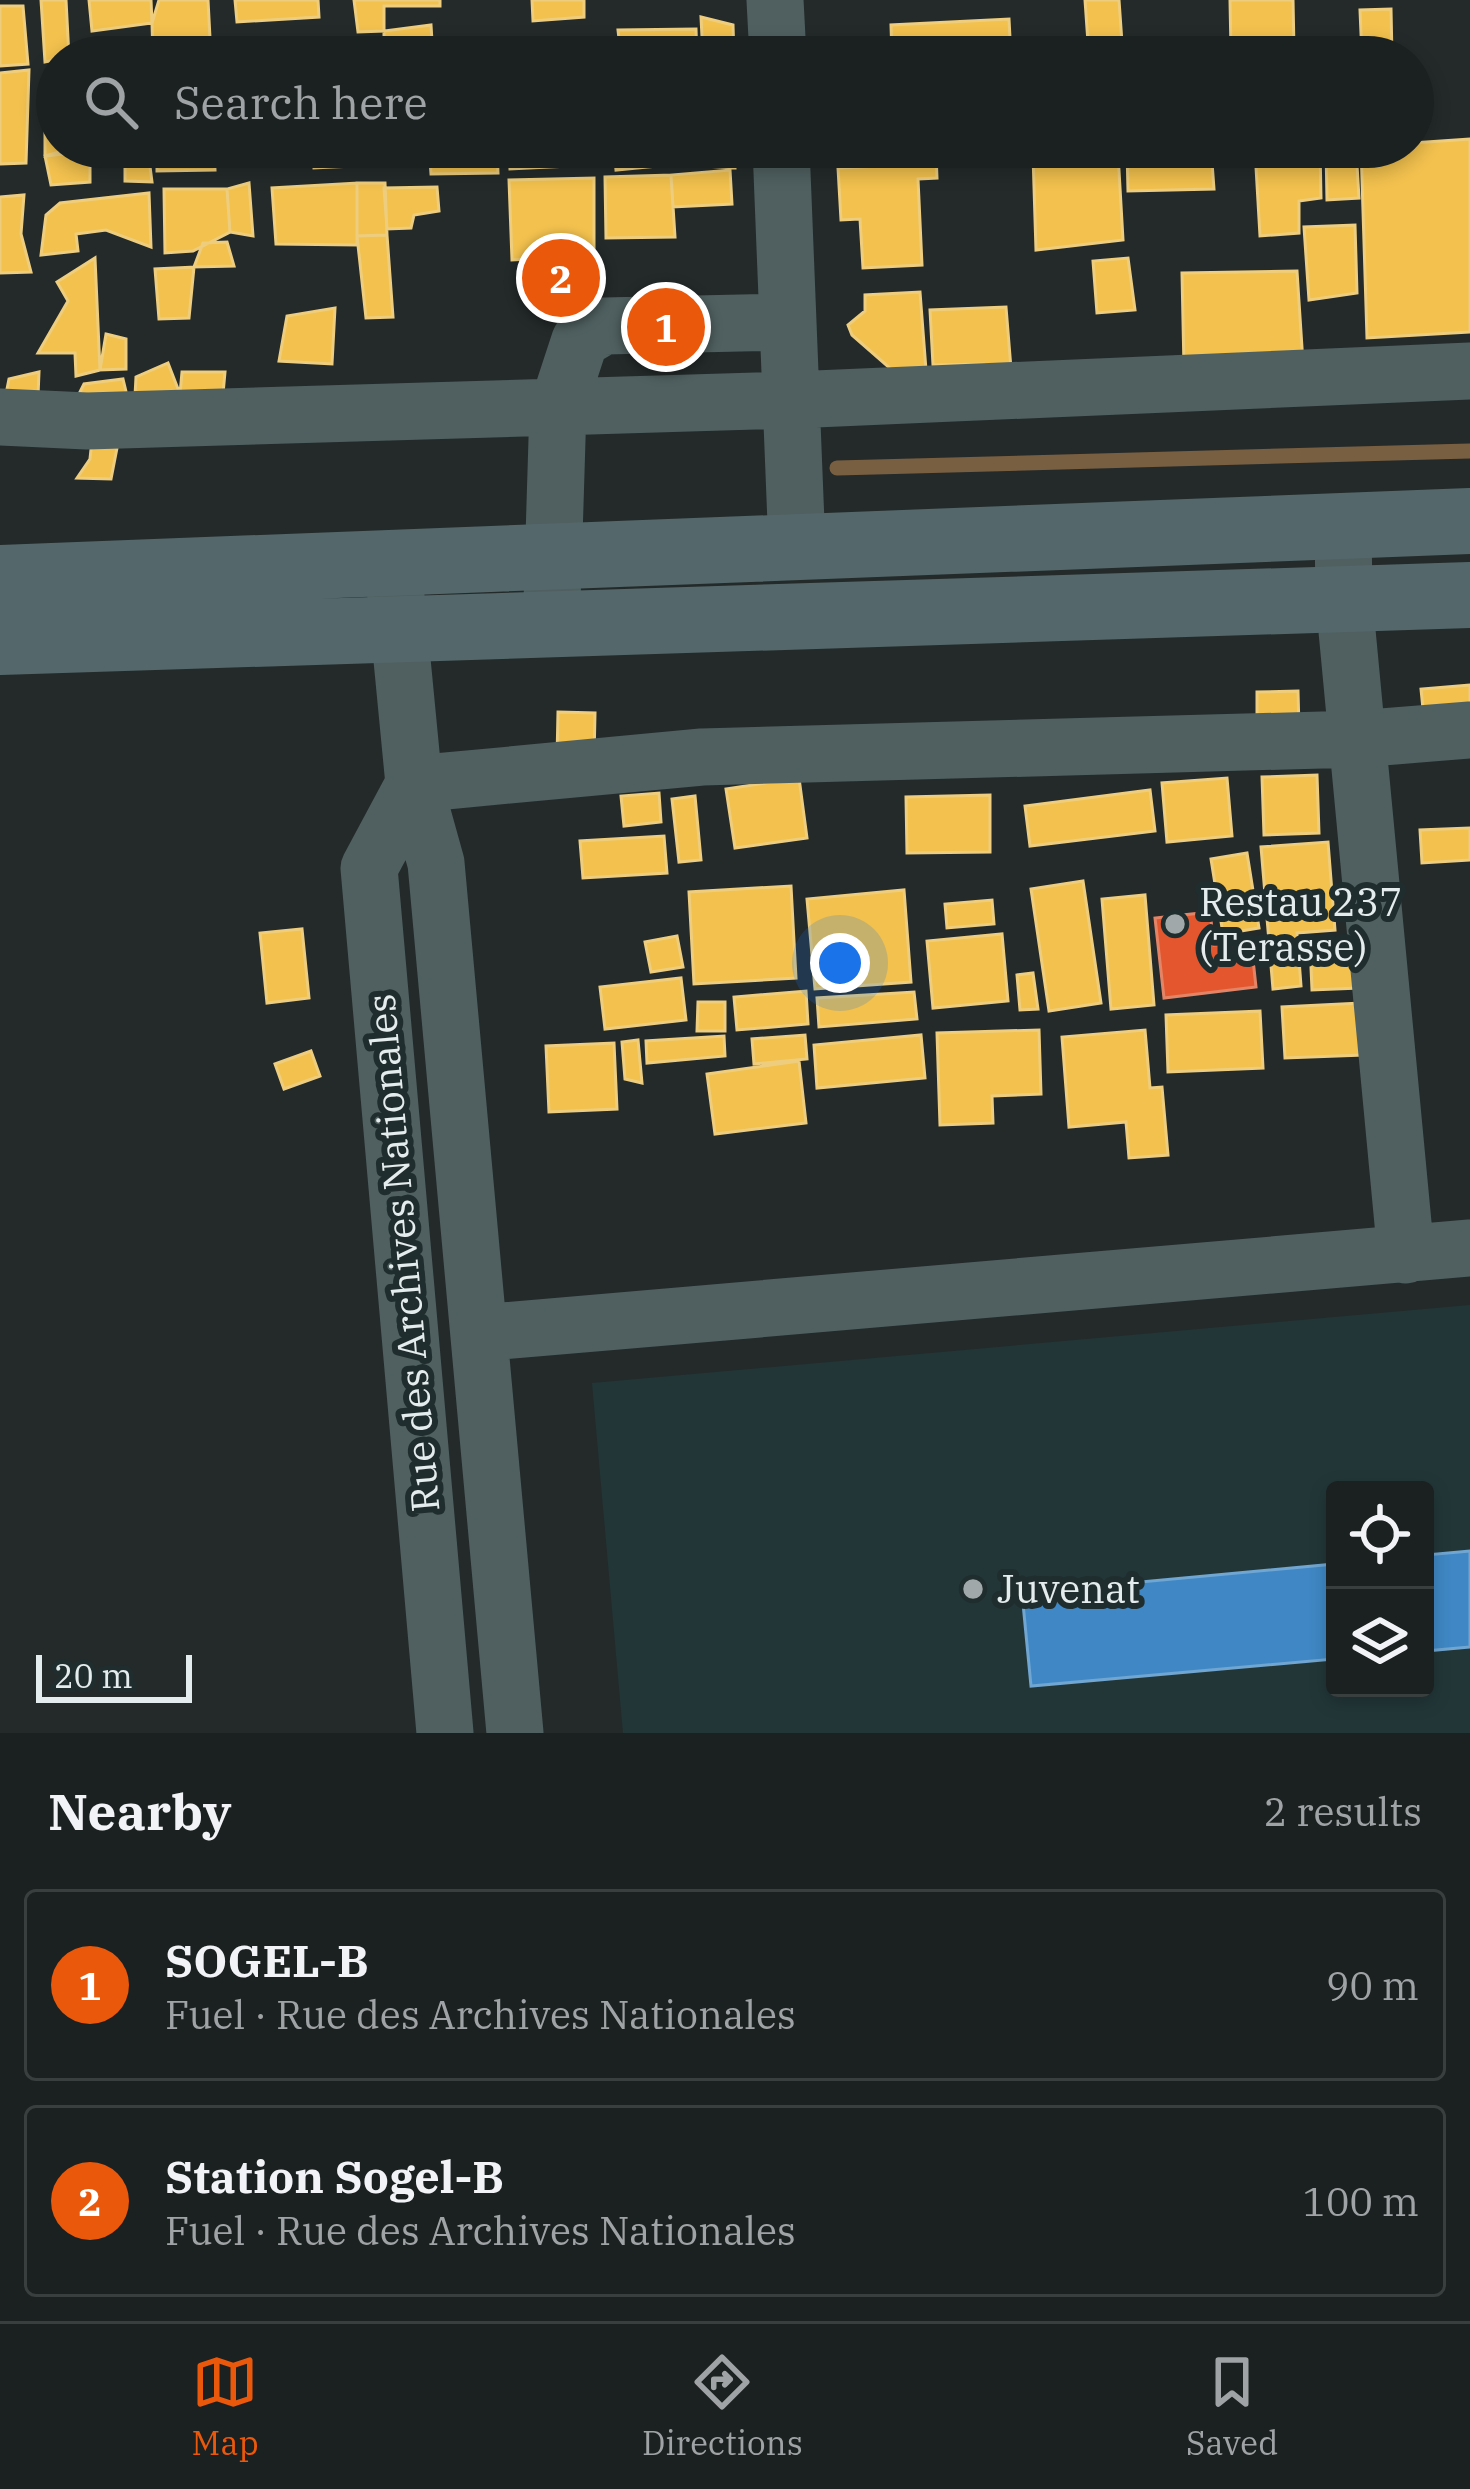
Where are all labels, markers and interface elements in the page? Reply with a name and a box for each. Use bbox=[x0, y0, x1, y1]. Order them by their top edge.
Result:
search box bbox=[36, 36, 1434, 168]
icon: search bbox=[78, 69, 144, 135]
text: Search here bbox=[174, 73, 428, 131]
pin: 2 bbox=[522, 233, 600, 323]
pin: 1 bbox=[627, 282, 705, 372]
place label: Restau 237 (Terasse) bbox=[1199, 876, 1403, 972]
marker: Restau 237 (Terasse) bbox=[1162, 911, 1188, 937]
your location bbox=[810, 933, 870, 993]
street label: Rue des Archives Nationales bbox=[354, 992, 451, 1514]
map controls bbox=[1326, 1481, 1434, 1697]
button: locate bbox=[1326, 1481, 1434, 1589]
place label: Juvenat bbox=[997, 1563, 1140, 1614]
marker: Juvenat bbox=[960, 1576, 986, 1602]
button: layers bbox=[1326, 1589, 1434, 1697]
scale bar bbox=[36, 1649, 192, 1702]
text: 20 m bbox=[54, 1654, 133, 1697]
text: Nearby bbox=[48, 1778, 232, 1844]
text: 2 results bbox=[1264, 1786, 1422, 1837]
text: SOGEL-B bbox=[165, 1931, 369, 1989]
text: 1 bbox=[78, 1960, 102, 2011]
text: 90 m bbox=[1326, 1960, 1419, 2011]
text: Fuel · Rue des Archives Nationales bbox=[165, 1989, 796, 2040]
text: Station Sogel-B bbox=[165, 2147, 504, 2205]
text: 2 bbox=[78, 2176, 102, 2227]
text: 100 m bbox=[1303, 2176, 1419, 2227]
text: Fuel · Rue des Archives Nationales bbox=[165, 2205, 796, 2256]
tab: Map bbox=[192, 2349, 259, 2464]
tab: Directions bbox=[642, 2349, 803, 2464]
tab: Saved bbox=[1186, 2349, 1278, 2464]

